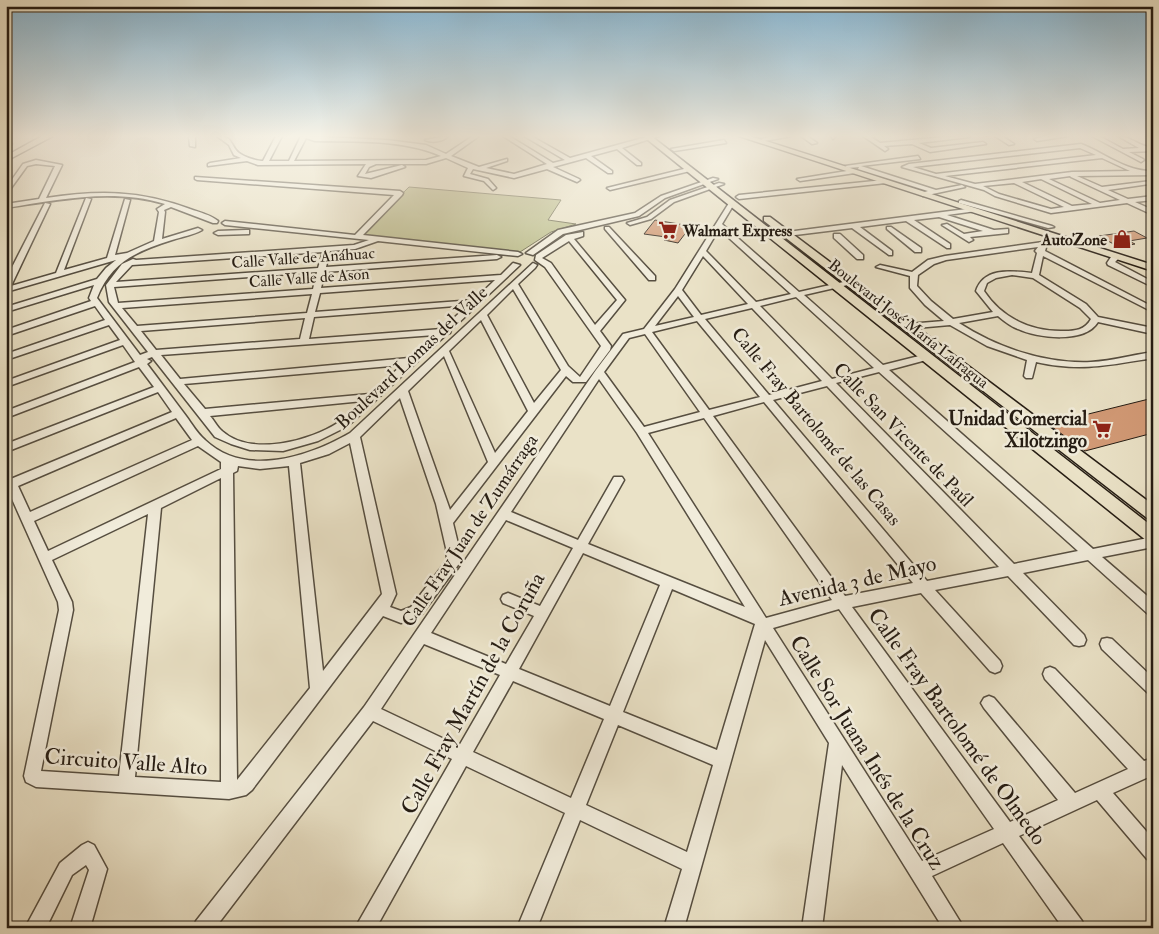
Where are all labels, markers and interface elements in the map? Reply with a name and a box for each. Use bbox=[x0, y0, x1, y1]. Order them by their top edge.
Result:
supermarket icon: Walmart Express bbox=[657, 219, 679, 241]
place label: Walmart Express bbox=[682, 221, 793, 242]
shop icon: AutoZone bbox=[1111, 228, 1133, 250]
place label: AutoZone bbox=[1041, 230, 1107, 250]
street label: Calle Valle de Anáhuac bbox=[231, 243, 376, 273]
street label: Boulevard José María Lafragua bbox=[824, 255, 993, 394]
street label: Calle Valle de Ason bbox=[248, 264, 370, 292]
street label: Boulevard Lomas del Valle bbox=[330, 281, 493, 435]
street label: Calle Fray Bartolomé de las Casas bbox=[726, 322, 906, 531]
street label: Calle San Vicente de Paúl bbox=[828, 357, 979, 512]
place label: Unidad Comercial Xilotzingo bbox=[948, 407, 1087, 454]
supermarket icon: Unidad Comercial Xilotzingo bbox=[1091, 418, 1113, 440]
street label: Calle Fray Juan de Zumárraga bbox=[396, 429, 544, 632]
street label: Avenida 3 de Mayo bbox=[774, 549, 939, 613]
street label: Calle Fray Martín de la Coruña bbox=[395, 567, 552, 820]
street label: Calle Fray Bartolomé de Olmedo bbox=[862, 602, 1053, 851]
street label: Calle Sor Juana Inés de la Cruz bbox=[783, 630, 951, 875]
street label: Circuito Valle Alto bbox=[44, 742, 208, 782]

